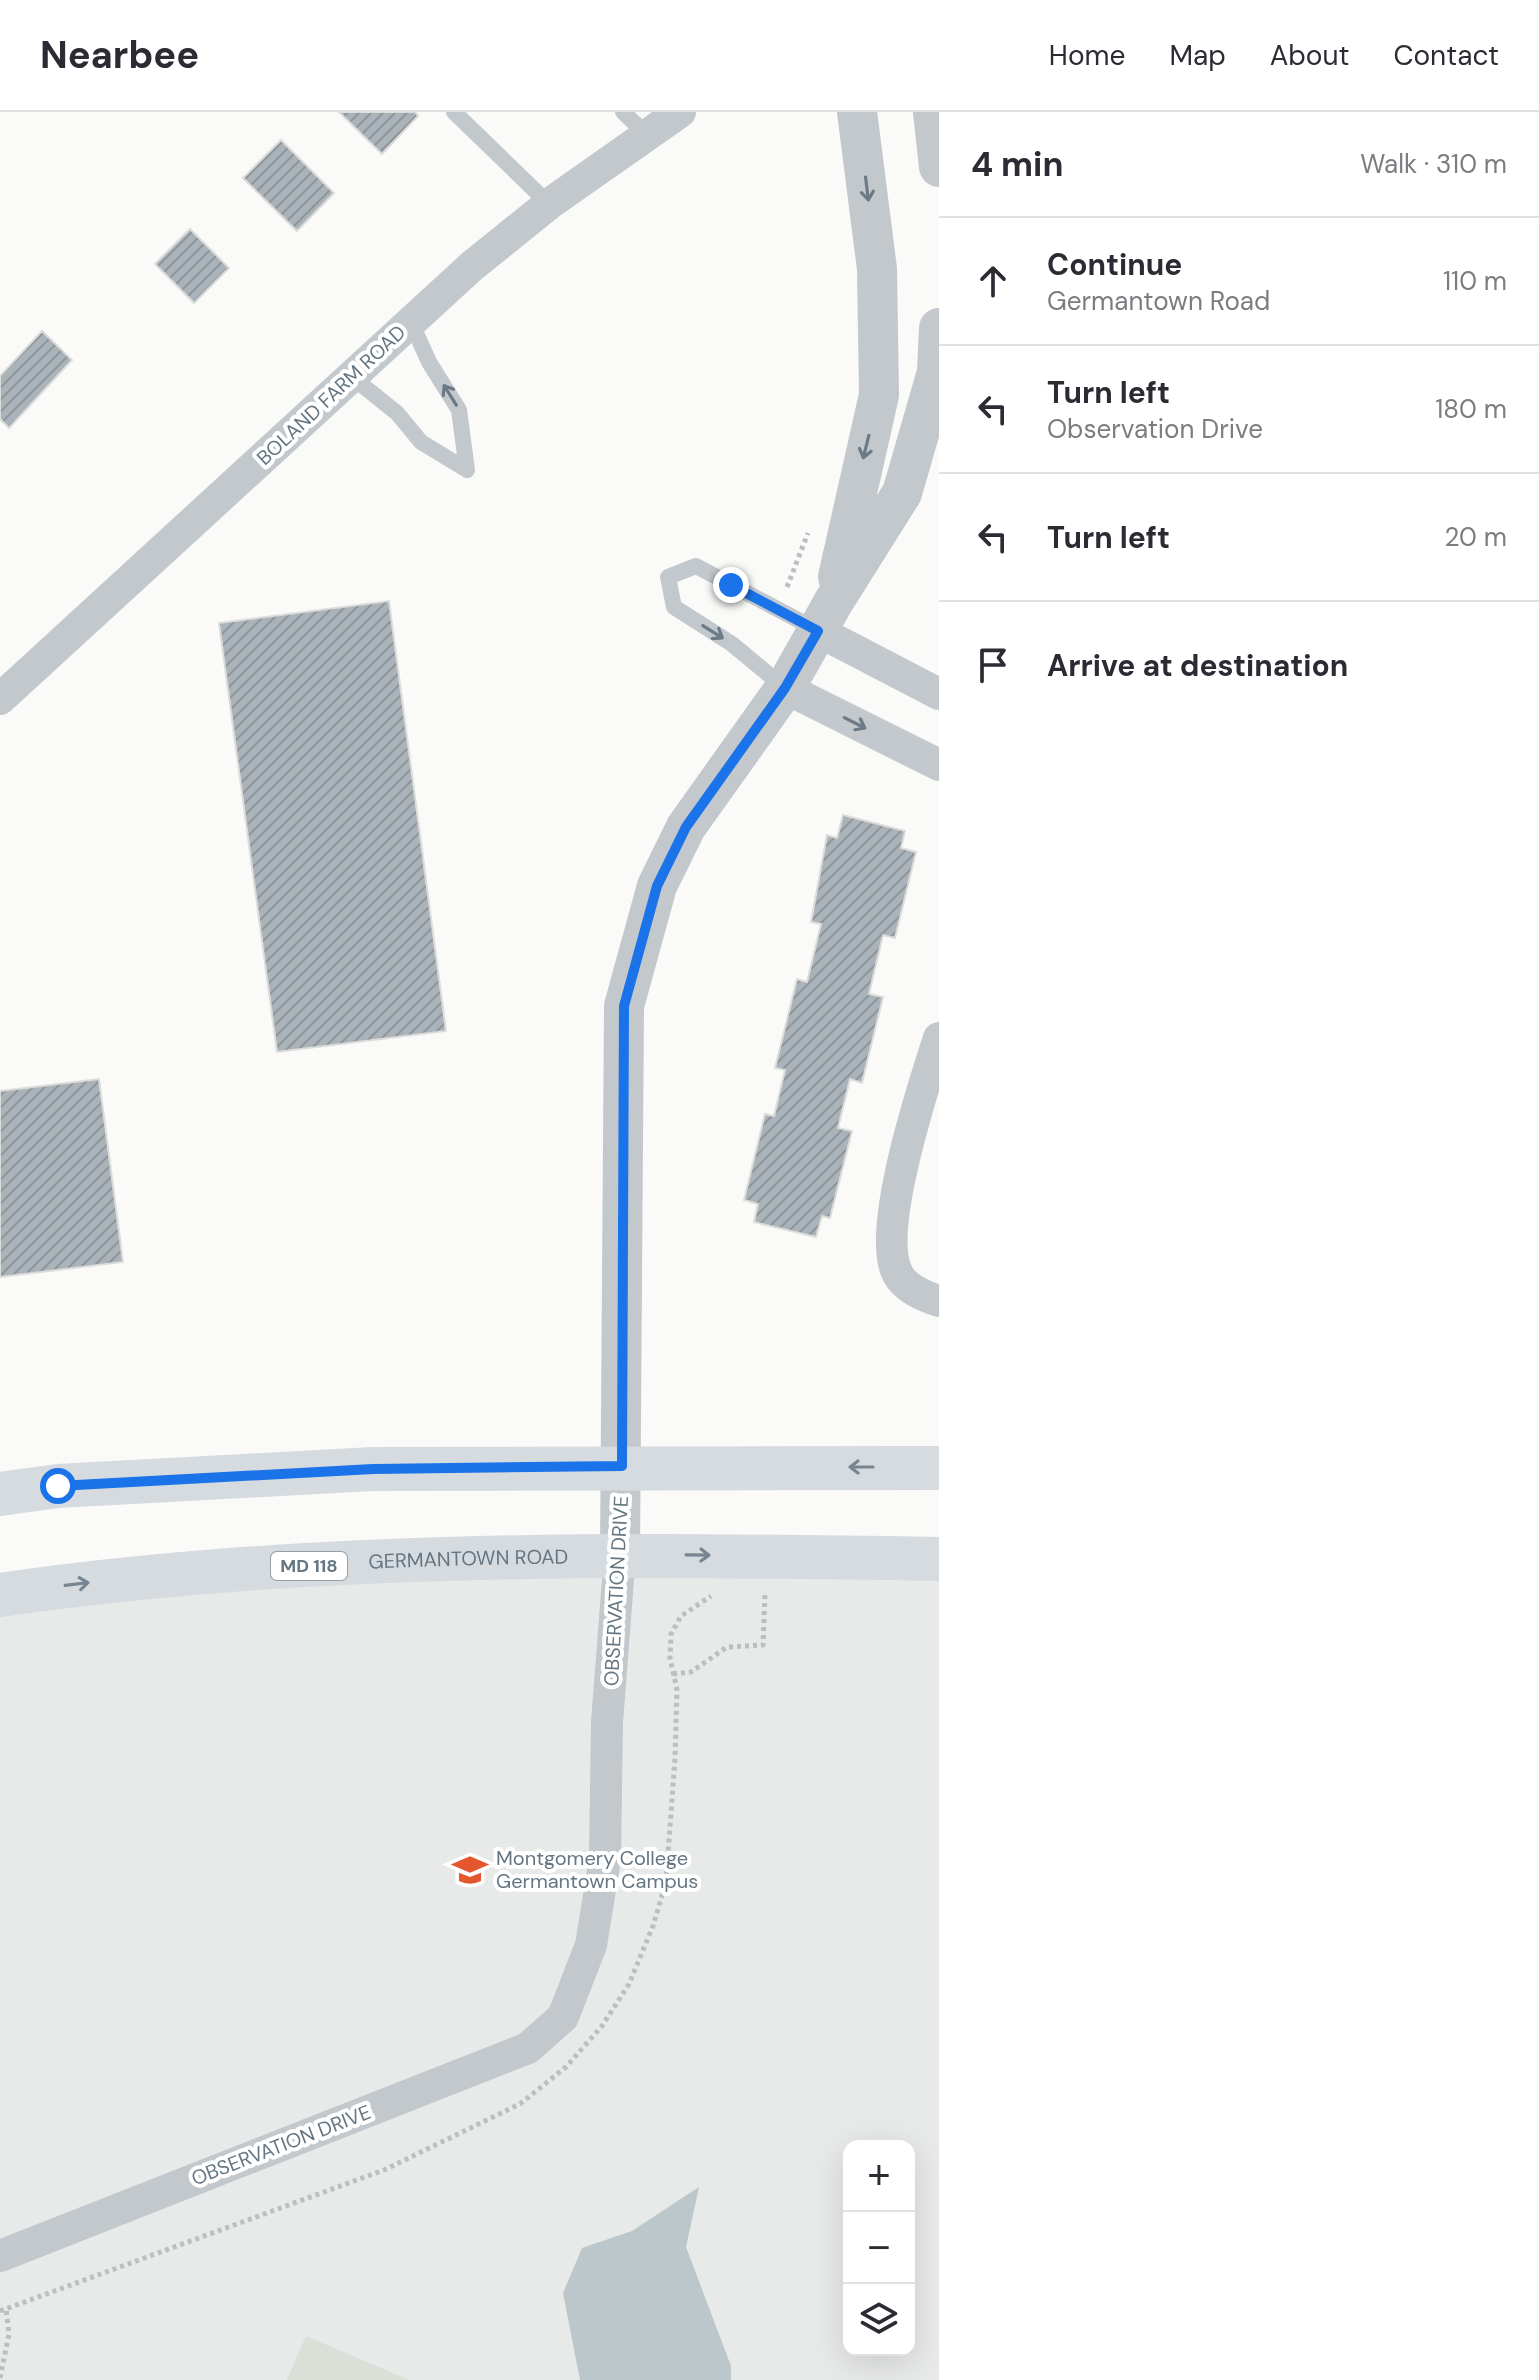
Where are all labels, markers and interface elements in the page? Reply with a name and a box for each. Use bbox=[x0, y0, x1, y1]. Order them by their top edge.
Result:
text: Nearbee bbox=[40, 30, 199, 80]
text: Home bbox=[1049, 37, 1125, 74]
text: Map bbox=[1169, 37, 1226, 74]
text: About bbox=[1270, 37, 1349, 74]
text: Contact bbox=[1393, 37, 1499, 74]
text: 4 min bbox=[971, 142, 1063, 187]
text: Walk · 310 m bbox=[1360, 147, 1507, 181]
one-way arrow bbox=[860, 176, 875, 201]
text: Continue bbox=[1047, 245, 1182, 284]
icon: ahead bbox=[971, 259, 1015, 303]
text: 110 m bbox=[1443, 264, 1507, 298]
text: Germantown Road bbox=[1047, 284, 1270, 318]
street label: BOLAND FARM ROAD bbox=[251, 319, 411, 471]
text: Turn left bbox=[1047, 373, 1170, 412]
one-way arrow bbox=[441, 384, 457, 407]
icon: left bbox=[971, 387, 1015, 431]
text: 180 m bbox=[1435, 392, 1507, 426]
text: Observation Drive bbox=[1047, 412, 1263, 446]
one-way arrow bbox=[858, 434, 873, 460]
icon: left bbox=[971, 515, 1015, 559]
text: Turn left bbox=[1047, 518, 1170, 557]
text: 20 m bbox=[1444, 520, 1507, 554]
route end bbox=[713, 567, 749, 603]
one-way arrow bbox=[701, 624, 724, 640]
icon: arrive bbox=[971, 643, 1015, 687]
text: Arrive at destination bbox=[1047, 646, 1348, 685]
one-way arrow bbox=[843, 715, 867, 731]
one-way arrow bbox=[848, 1459, 875, 1475]
route start bbox=[40, 1468, 76, 1504]
street label: OBSERVATION DRIVE bbox=[598, 1495, 634, 1687]
street label: GERMANTOWN ROAD bbox=[368, 1543, 568, 1575]
one-way arrow bbox=[684, 1548, 711, 1563]
road number: MD 118 bbox=[271, 1552, 347, 1580]
one-way arrow bbox=[64, 1576, 89, 1591]
place label: Montgomery College Germantown Campus bbox=[496, 1845, 698, 1894]
school or university icon: Montgomery College Germantown Campus bbox=[451, 1851, 489, 1889]
street label: OBSERVATION DRIVE bbox=[187, 2099, 375, 2191]
map controls bbox=[843, 2140, 915, 2356]
button: + bbox=[843, 2140, 915, 2212]
button: − bbox=[843, 2212, 915, 2284]
button: layers bbox=[843, 2284, 915, 2356]

